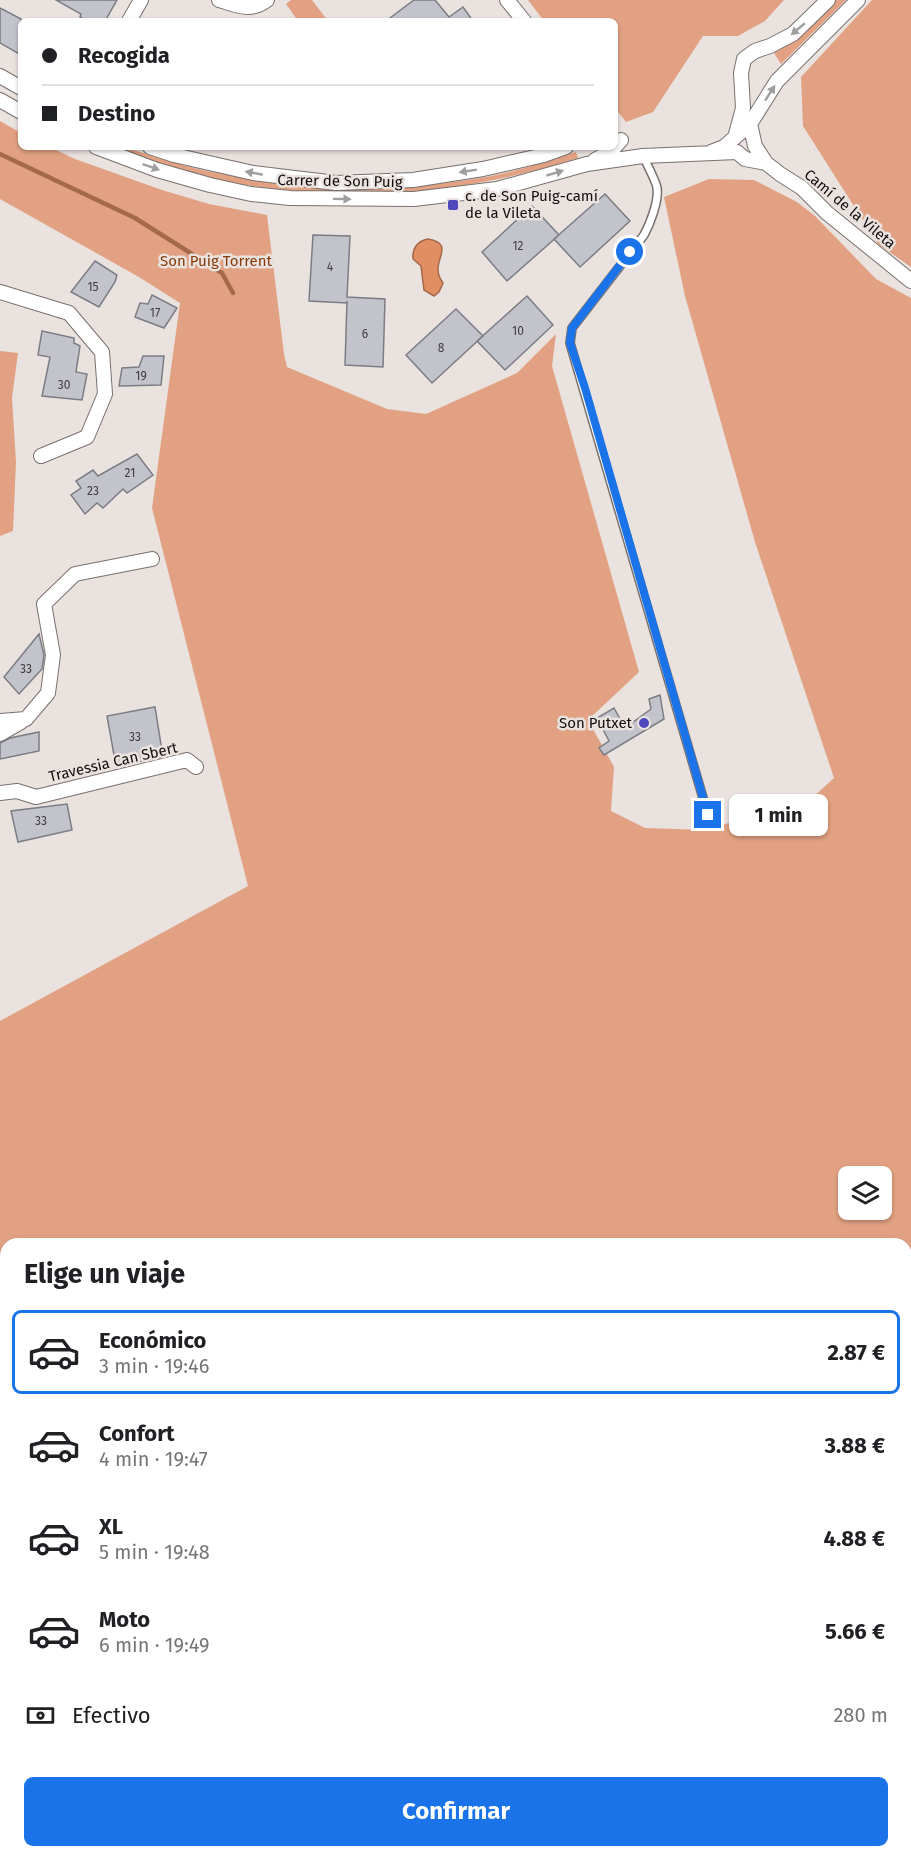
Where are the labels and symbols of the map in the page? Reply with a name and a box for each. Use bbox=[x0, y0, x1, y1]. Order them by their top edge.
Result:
one-way arrow bbox=[791, 22, 806, 35]
one-way arrow bbox=[764, 85, 775, 101]
one-way arrow bbox=[142, 163, 160, 173]
street label: Camí de la Vileta bbox=[801, 166, 899, 252]
one-way arrow bbox=[459, 167, 478, 176]
one-way arrow bbox=[244, 168, 263, 177]
one-way arrow bbox=[546, 168, 564, 177]
street label: Carrer de Son Puig bbox=[277, 171, 403, 191]
place label: c. de Son Puig-camí de la Vileta bbox=[465, 187, 598, 222]
one-way arrow bbox=[332, 194, 351, 204]
marker: c. de Son Puig-camí de la Vileta bbox=[446, 198, 460, 212]
route start bbox=[616, 238, 643, 265]
house number: 12 bbox=[512, 239, 524, 253]
park label: Son Puig Torrent bbox=[160, 252, 273, 270]
house number: 4 bbox=[327, 260, 334, 274]
house number: 15 bbox=[87, 280, 99, 294]
house number: 17 bbox=[150, 306, 160, 320]
house number: 10 bbox=[512, 324, 524, 338]
house number: 6 bbox=[362, 327, 368, 341]
house number: 8 bbox=[438, 341, 445, 355]
house number: 19 bbox=[135, 369, 147, 383]
house number: 30 bbox=[58, 378, 71, 392]
house number: 21 bbox=[125, 466, 135, 480]
house number: 23 bbox=[87, 484, 99, 498]
house number: 33 bbox=[20, 662, 32, 676]
place label: Son Putxet bbox=[559, 714, 633, 732]
marker: Son Putxet bbox=[637, 716, 651, 730]
house number: 33 bbox=[129, 730, 141, 744]
street label: Travessia Can Sbert bbox=[47, 738, 180, 786]
callout: 1 min bbox=[729, 794, 828, 836]
route end bbox=[694, 801, 721, 828]
house number: 33 bbox=[35, 814, 47, 828]

